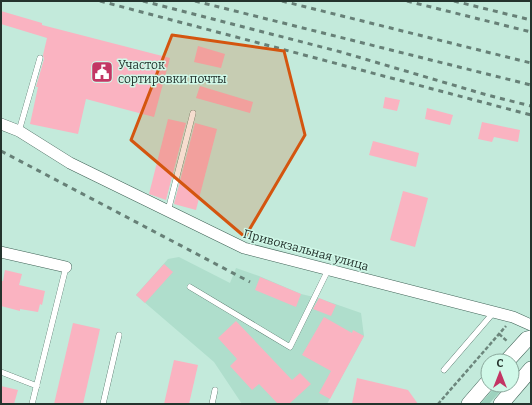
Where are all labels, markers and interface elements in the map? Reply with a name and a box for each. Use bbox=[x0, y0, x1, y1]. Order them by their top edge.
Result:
place label: Участок сортировки почты bbox=[118, 58, 227, 86]
public building icon: Участок сортировки почты bbox=[89, 59, 115, 85]
street label: Привокзальная улица bbox=[242, 226, 371, 274]
north arrow bbox=[480, 353, 520, 393]
text: С bbox=[497, 357, 504, 370]

